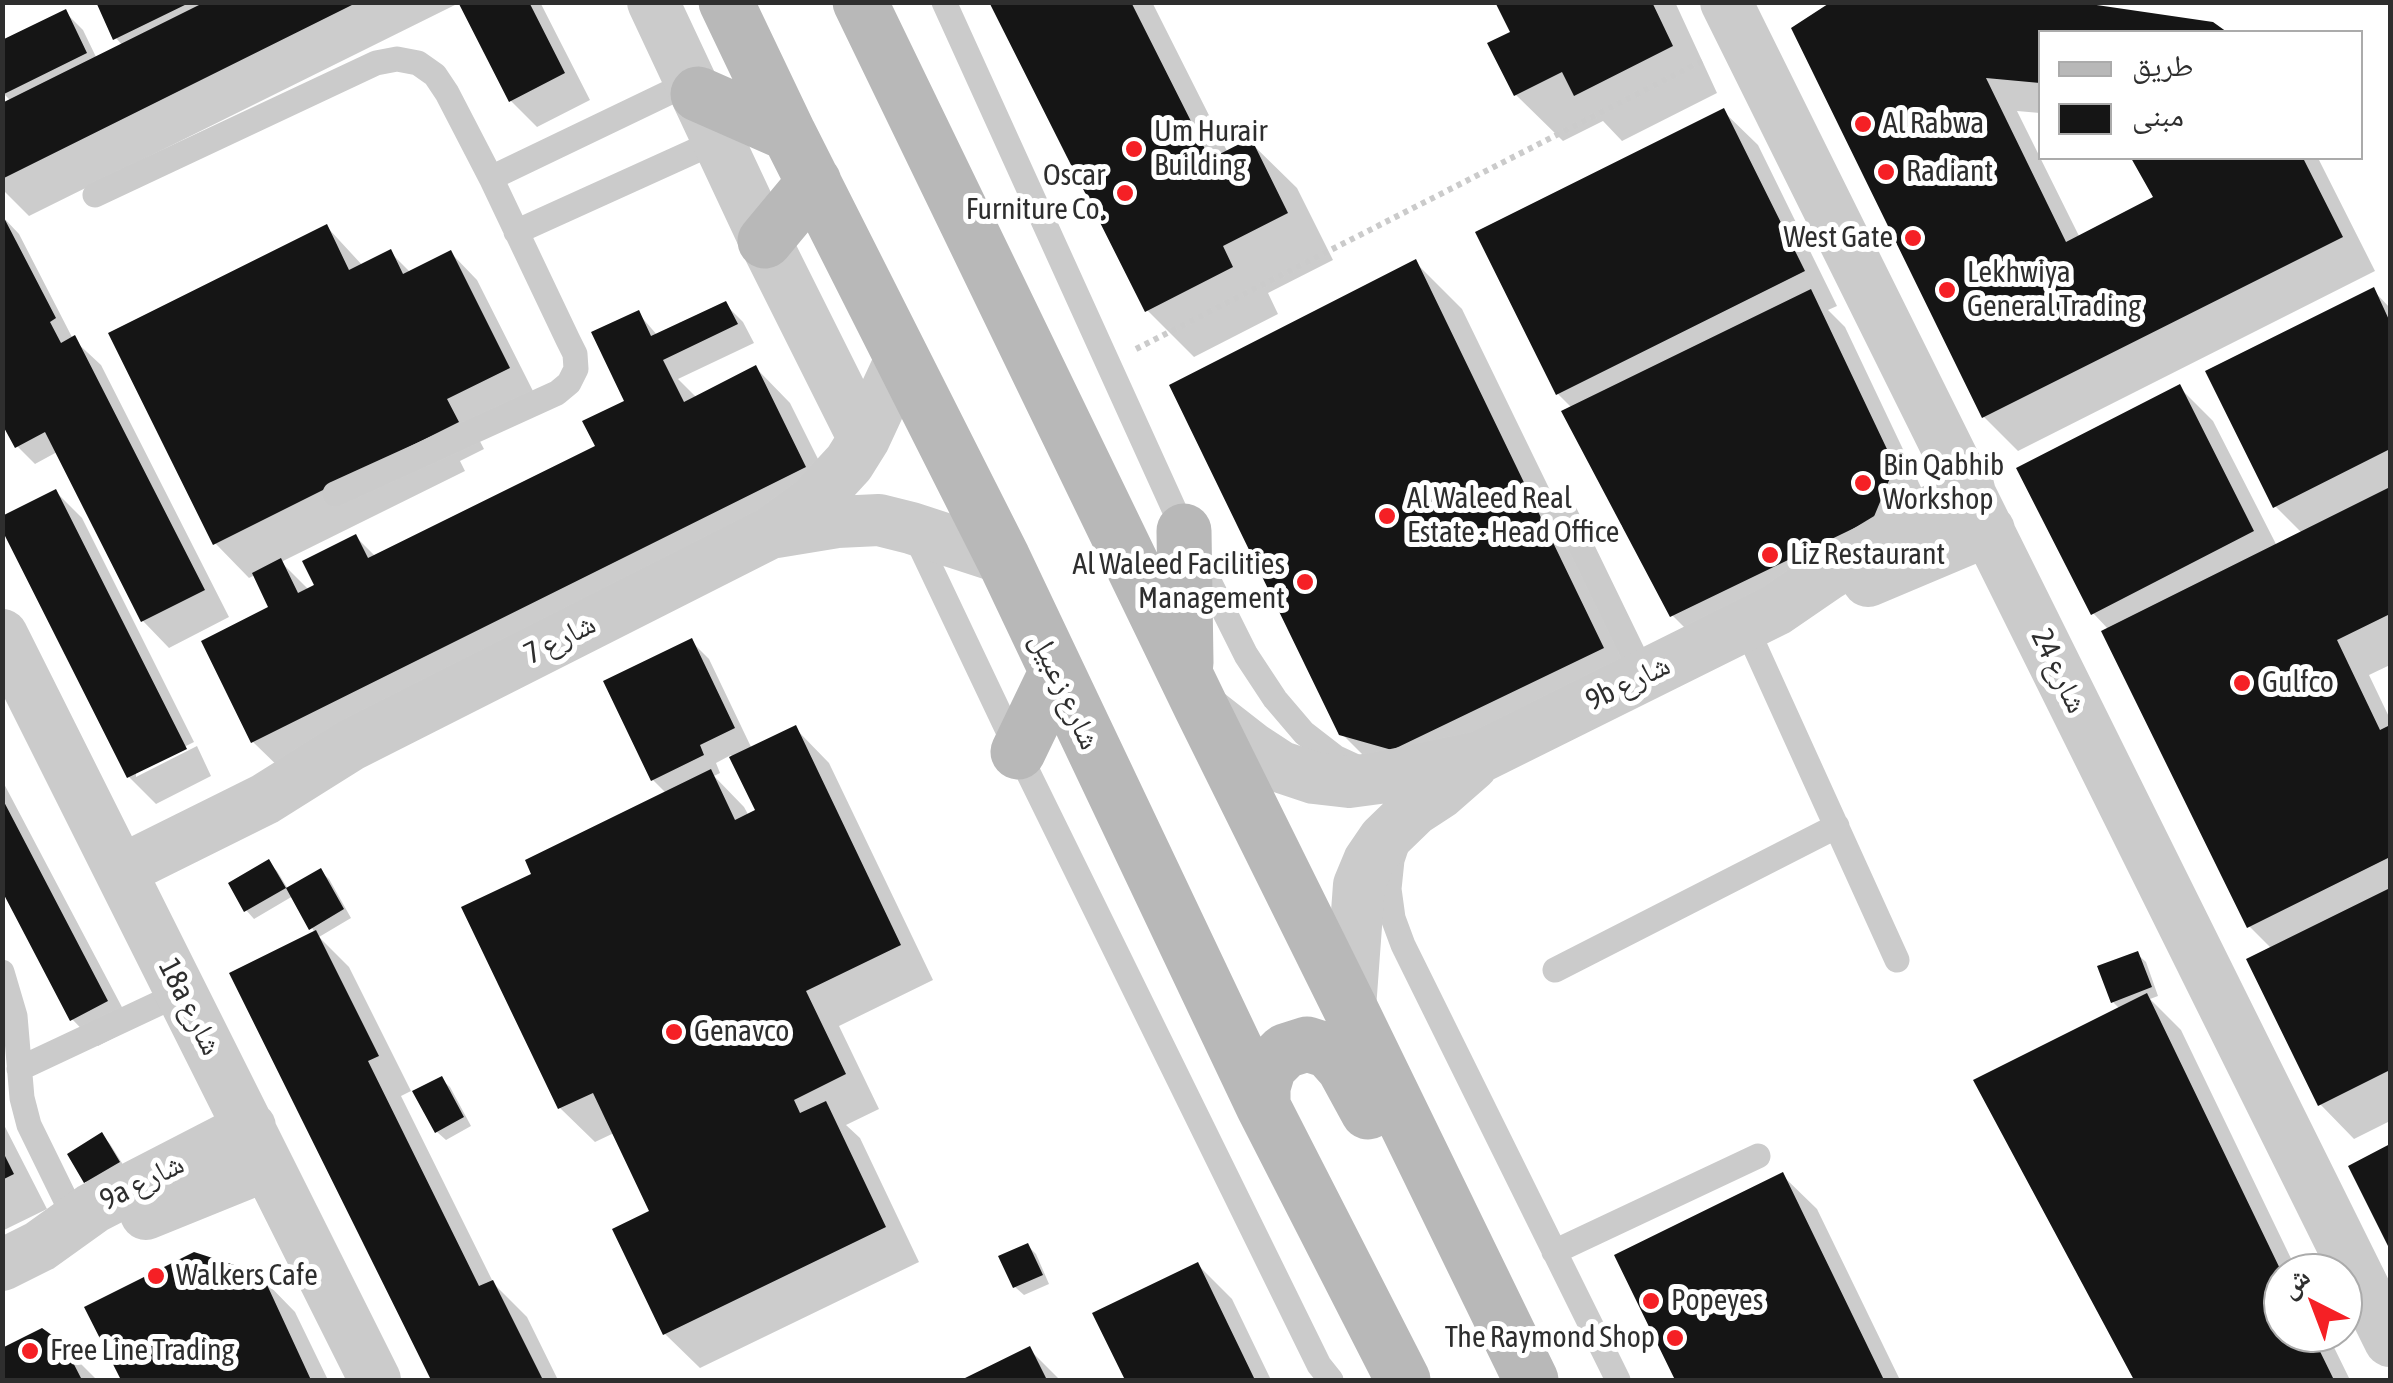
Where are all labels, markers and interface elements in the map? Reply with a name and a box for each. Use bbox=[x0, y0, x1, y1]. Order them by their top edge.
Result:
legend bbox=[2038, 30, 2363, 160]
text: طريق bbox=[2132, 48, 2193, 82]
text: مبنى bbox=[2132, 98, 2184, 132]
place label: Al Rabwa bbox=[1883, 106, 1984, 142]
marker: Al Rabwa bbox=[1852, 113, 1874, 135]
place label: Um Hurair Building bbox=[1154, 114, 1267, 184]
marker: Um Hurair Building bbox=[1123, 138, 1145, 160]
place label: Radiant bbox=[1906, 154, 1993, 190]
place label: Oscar Furniture Co. bbox=[966, 158, 1105, 228]
marker: Radiant bbox=[1875, 161, 1897, 183]
marker: Oscar Furniture Co. bbox=[1114, 182, 1136, 204]
place label: West Gate bbox=[1783, 220, 1893, 256]
marker: West Gate bbox=[1902, 227, 1924, 249]
place label: Lekhwiya General Trading bbox=[1967, 255, 2141, 326]
marker: Lekhwiya General Trading bbox=[1936, 279, 1958, 301]
place label: Bin Qabhib Workshop bbox=[1883, 448, 2004, 518]
marker: Bin Qabhib Workshop bbox=[1852, 472, 1874, 494]
place label: Al Waleed Real Estate - Head Office bbox=[1407, 481, 1619, 552]
marker: Al Waleed Real Estate - Head Office bbox=[1376, 505, 1398, 527]
place label: Liz Restaurant bbox=[1790, 537, 1945, 573]
marker: Liz Restaurant bbox=[1759, 544, 1781, 566]
place label: Al Waleed Facilities Management bbox=[1072, 547, 1285, 618]
marker: Al Waleed Facilities Management bbox=[1294, 571, 1316, 593]
street label: شارع 7 bbox=[518, 606, 602, 672]
street label: شارع 24 bbox=[2023, 623, 2095, 719]
street label: شارع زعبيل bbox=[1022, 627, 1108, 755]
street label: 9b شارع bbox=[1580, 647, 1676, 719]
place label: Gulfco bbox=[2262, 665, 2334, 701]
marker: Gulfco bbox=[2231, 672, 2253, 694]
street label: 18a شارع bbox=[151, 953, 229, 1061]
place label: Genavco bbox=[694, 1014, 789, 1050]
marker: Genavco bbox=[663, 1021, 685, 1043]
street label: 9a شارع bbox=[94, 1146, 190, 1218]
north arrow bbox=[2263, 1253, 2363, 1353]
place label: Walkers Cafe bbox=[176, 1258, 318, 1294]
text: ش bbox=[2273, 1260, 2316, 1304]
marker: Walkers Cafe bbox=[145, 1265, 167, 1287]
place label: Popeyes bbox=[1671, 1283, 1763, 1319]
marker: Popeyes bbox=[1640, 1290, 1662, 1312]
place label: The Raymond Shop bbox=[1445, 1320, 1655, 1356]
marker: The Raymond Shop bbox=[1664, 1327, 1686, 1349]
place label: Free Line Trading bbox=[50, 1333, 234, 1369]
marker: Free Line Trading bbox=[19, 1340, 41, 1362]

